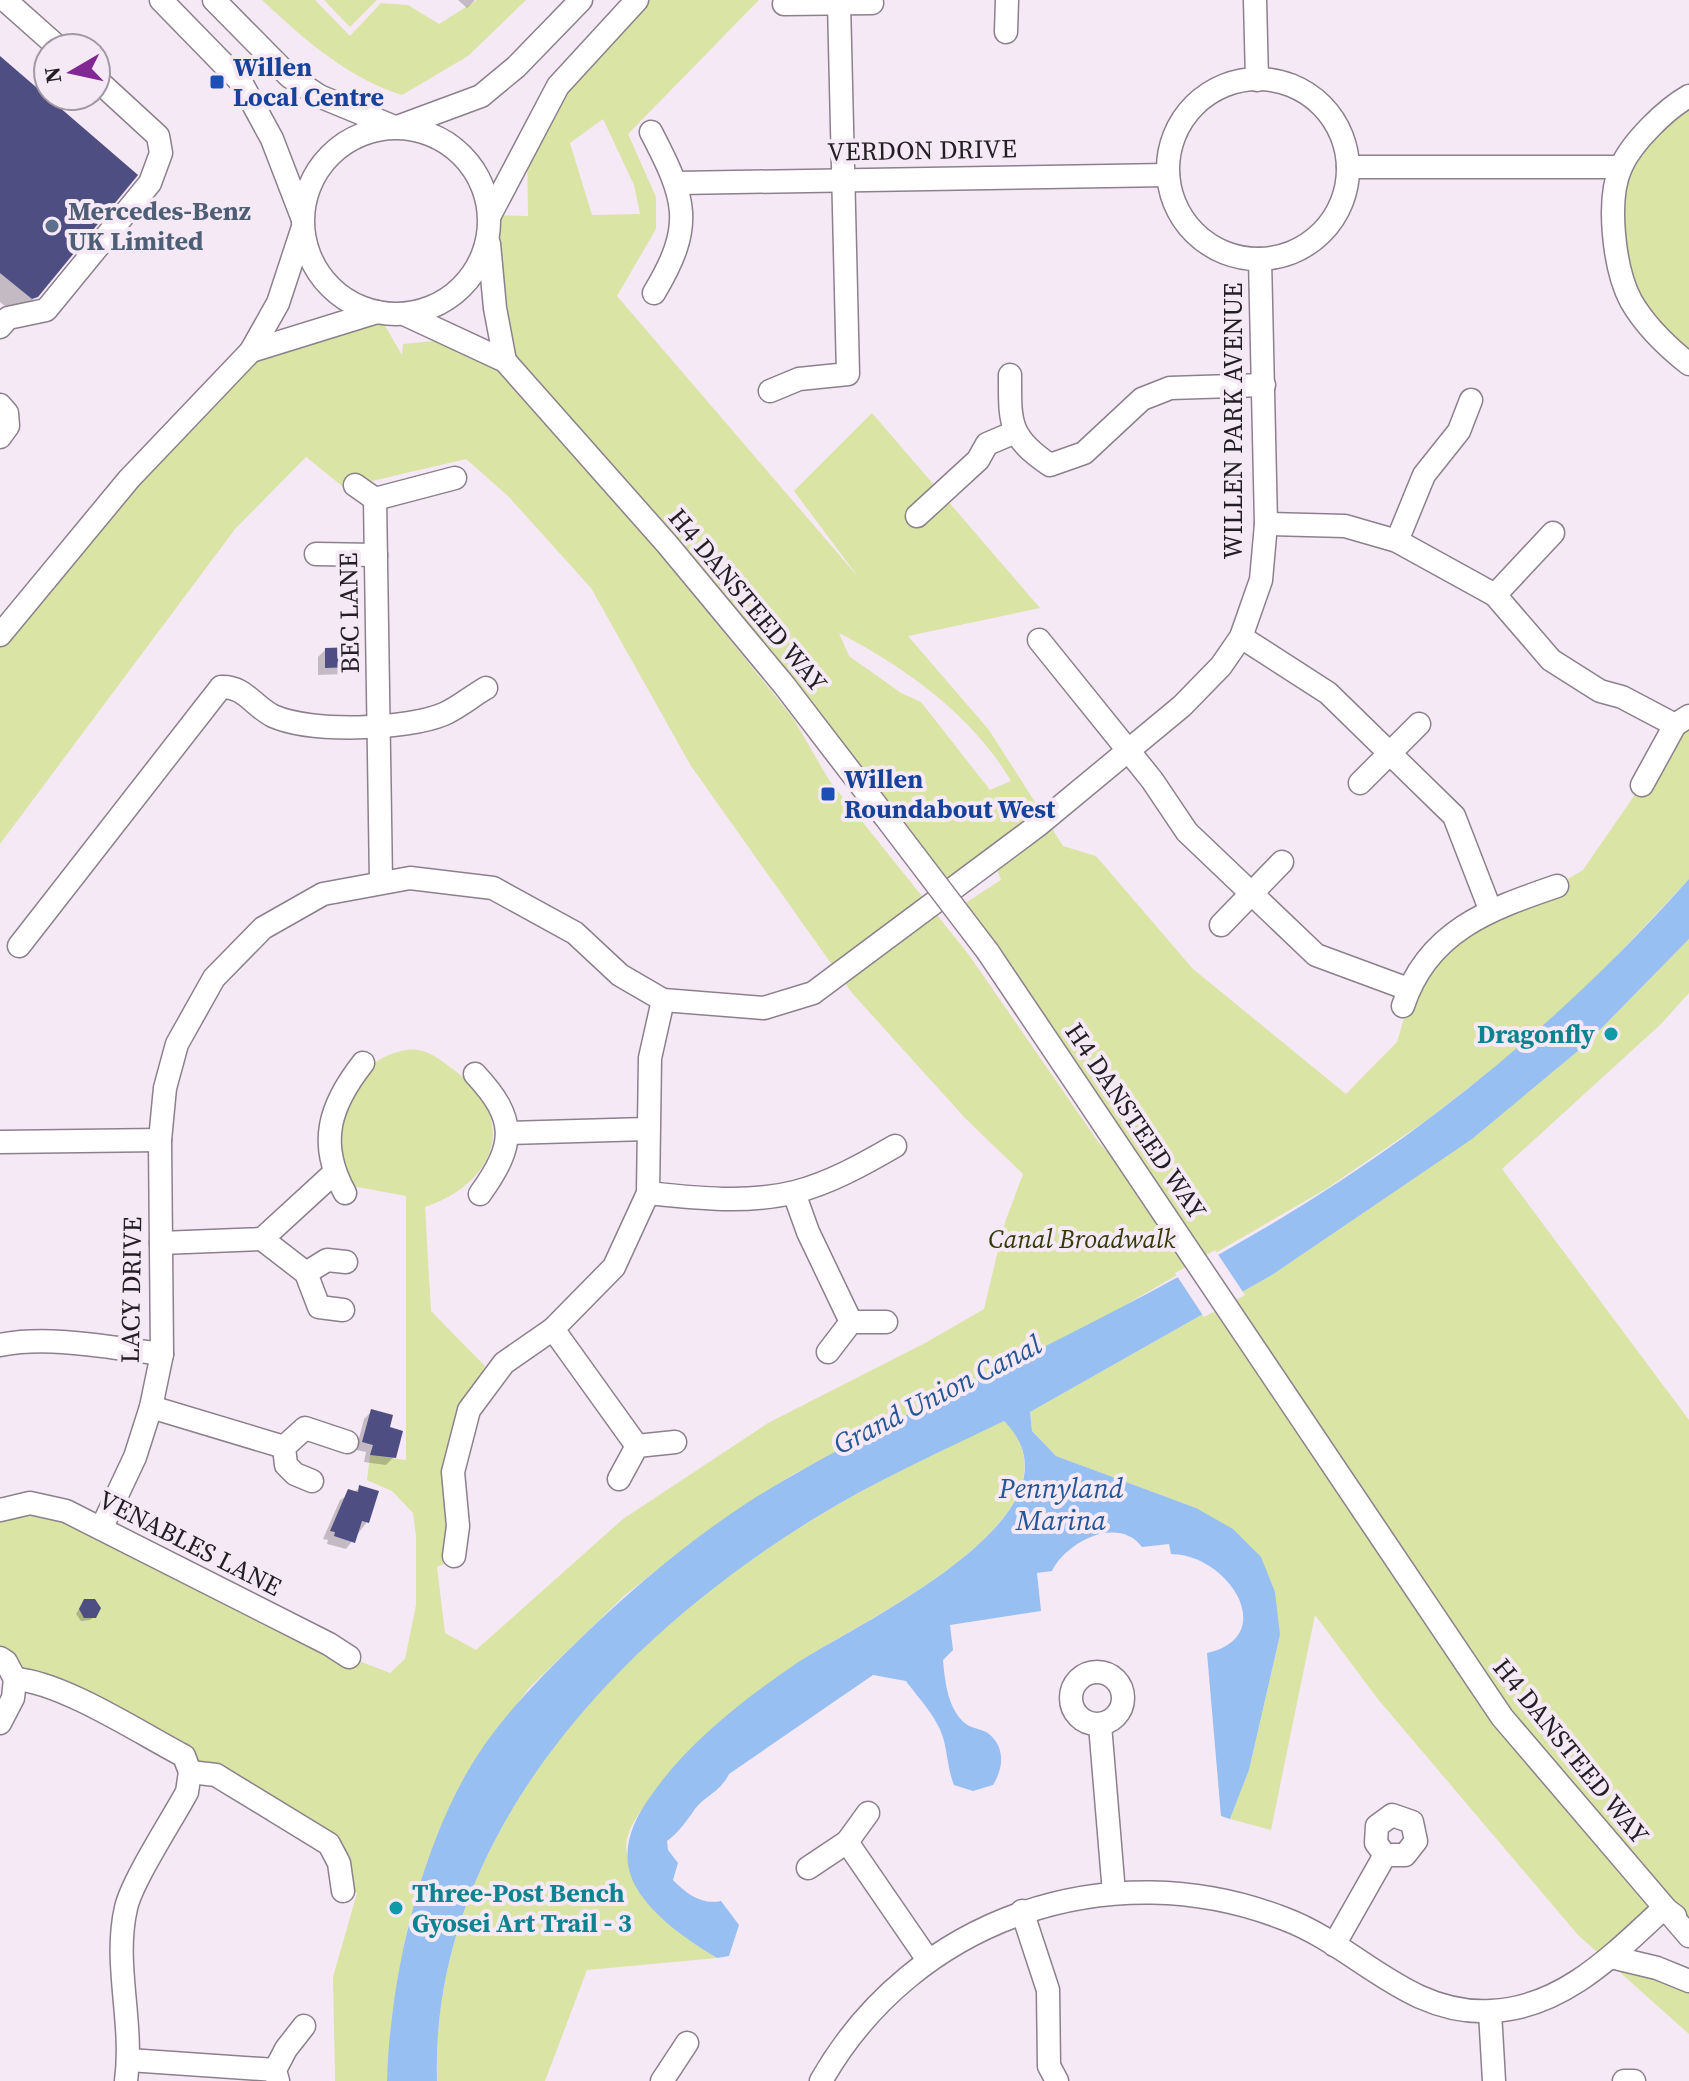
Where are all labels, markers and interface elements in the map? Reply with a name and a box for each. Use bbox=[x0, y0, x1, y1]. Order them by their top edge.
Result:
north arrow bbox=[32, 32, 112, 112]
place label: Willen Local Centre bbox=[233, 49, 384, 115]
text: N bbox=[36, 65, 68, 85]
marker: Willen Local Centre bbox=[208, 73, 226, 91]
street label: VERDON DRIVE bbox=[827, 130, 1017, 170]
place label: Mercedes-Benz UK Limited bbox=[68, 193, 251, 259]
marker: Mercedes-Benz UK Limited bbox=[43, 217, 61, 235]
street label: WILLEN PARK AVENUE bbox=[1215, 283, 1251, 559]
street label: H4 DANSTEED WAY bbox=[660, 500, 836, 700]
street label: BEC LANE bbox=[330, 552, 368, 674]
place label: Willen Roundabout West bbox=[844, 761, 1056, 827]
marker: Willen Roundabout West bbox=[819, 785, 837, 803]
street label: H4 DANSTEED WAY bbox=[1057, 1016, 1215, 1227]
place label: Dragonfly bbox=[1477, 1016, 1595, 1052]
marker: Dragonfly bbox=[1602, 1025, 1620, 1043]
street label: LACY DRIVE bbox=[112, 1216, 150, 1364]
park label: Canal Broadwalk bbox=[988, 1221, 1176, 1257]
water label: Grand Union Canal bbox=[827, 1325, 1048, 1463]
water label: Pennyland Marina bbox=[998, 1469, 1124, 1539]
street label: VENABLES LANE bbox=[92, 1481, 288, 1605]
street label: H4 DANSTEED WAY bbox=[1485, 1650, 1658, 1852]
place label: Three-Post Bench Gyosei Art Trail - 3 bbox=[412, 1875, 632, 1941]
marker: Three-Post Bench Gyosei Art Trail - 3 bbox=[387, 1899, 405, 1917]

